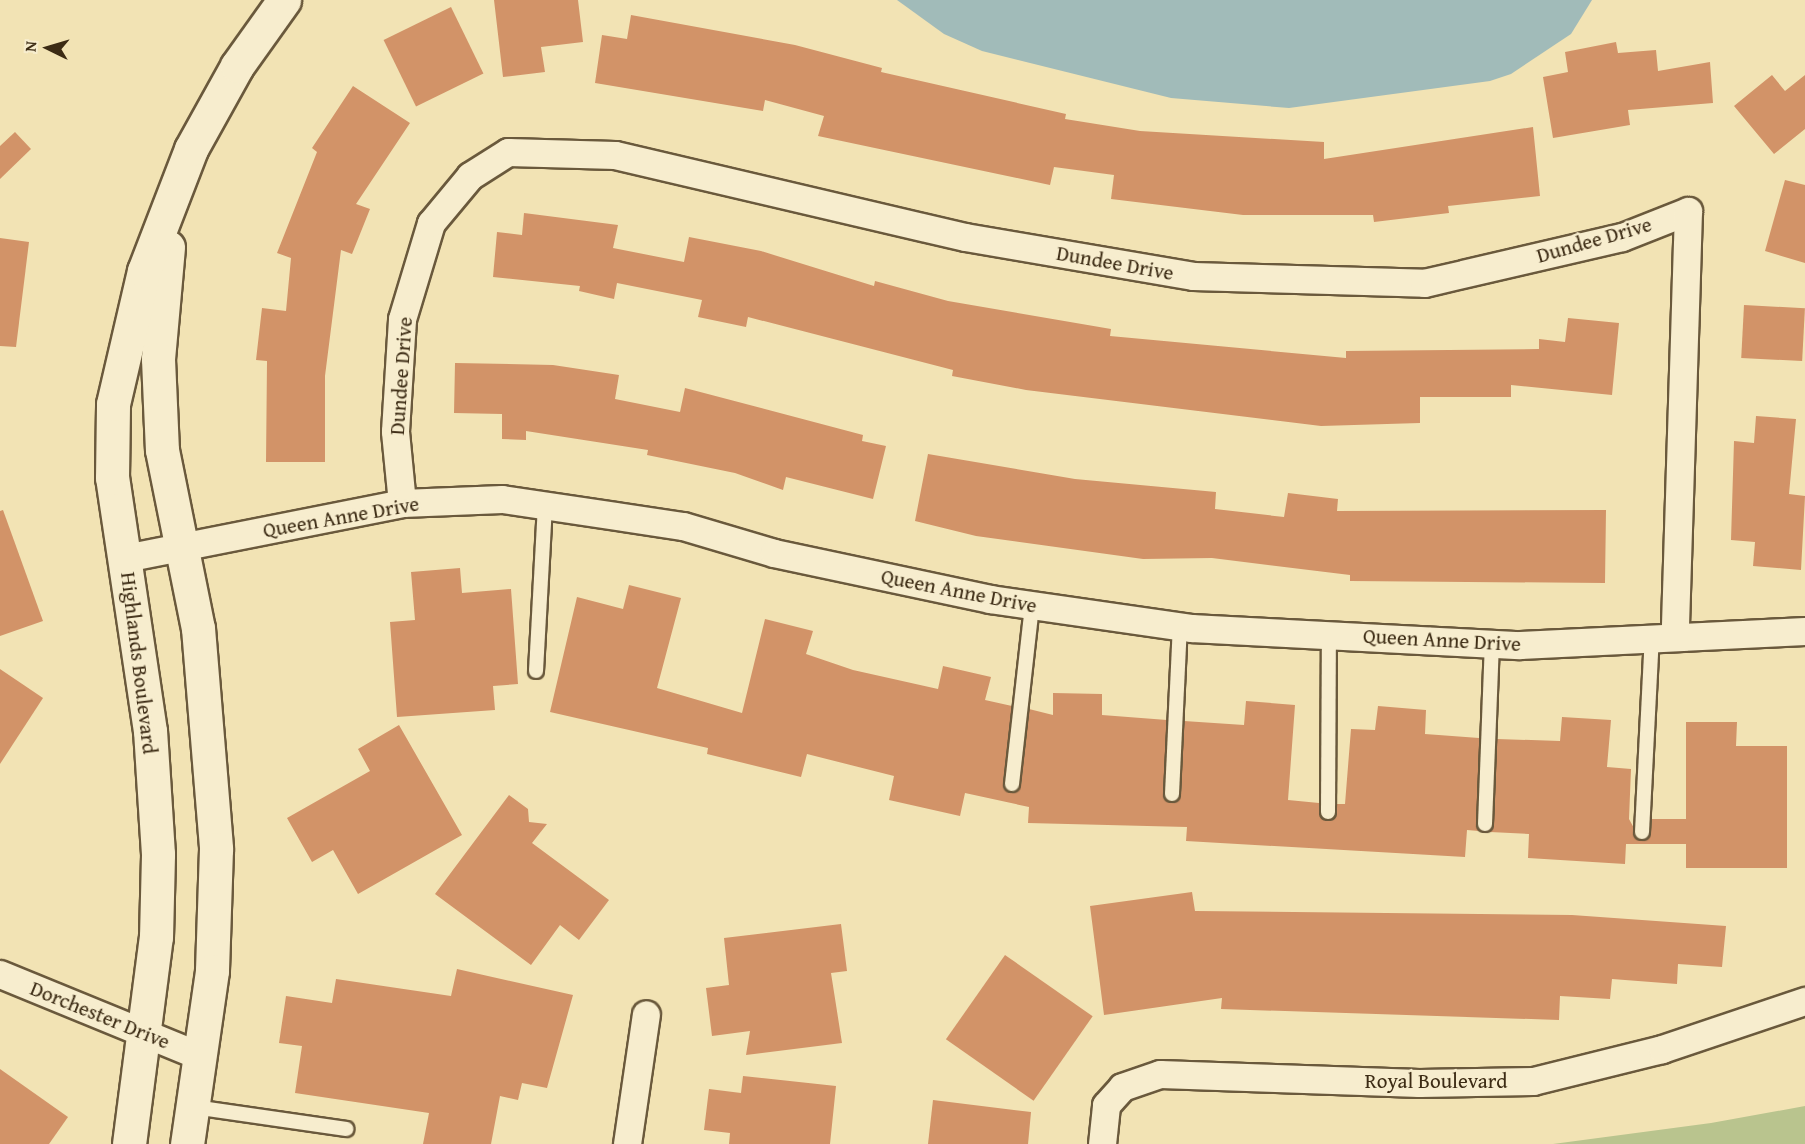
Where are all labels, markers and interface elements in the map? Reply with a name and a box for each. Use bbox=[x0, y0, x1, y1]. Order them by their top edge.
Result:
north arrow bbox=[18, 18, 78, 78]
text: N bbox=[18, 40, 42, 53]
street label: Dundee Drive bbox=[1534, 212, 1654, 268]
street label: Dundee Drive bbox=[1054, 240, 1176, 286]
street label: Dundee Drive bbox=[384, 316, 418, 436]
street label: Queen Anne Drive bbox=[261, 491, 421, 543]
street label: Queen Anne Drive bbox=[879, 564, 1039, 618]
street label: Highlands Boulevard bbox=[115, 571, 163, 755]
street label: Queen Anne Drive bbox=[1362, 623, 1522, 657]
street label: Dorchester Drive bbox=[26, 976, 174, 1054]
street label: Royal Boulevard bbox=[1365, 1068, 1507, 1094]

